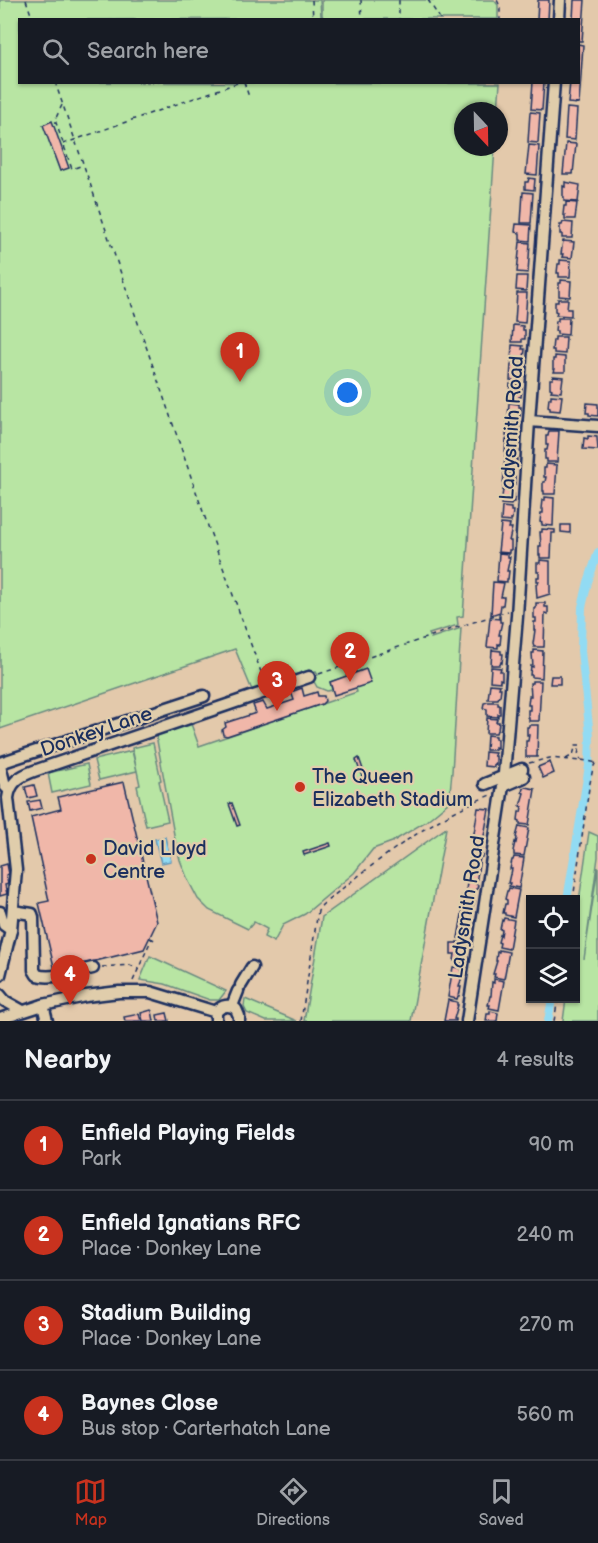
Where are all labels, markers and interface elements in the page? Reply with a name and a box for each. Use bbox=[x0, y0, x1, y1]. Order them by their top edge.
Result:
search box bbox=[18, 18, 580, 84]
icon: search bbox=[39, 35, 72, 68]
text: Search here bbox=[87, 38, 209, 65]
north arrow bbox=[454, 102, 508, 156]
pin: 1 bbox=[220, 332, 260, 382]
street label: Ladysmith Road bbox=[495, 355, 529, 501]
your location bbox=[333, 378, 362, 407]
pin: 2 bbox=[330, 632, 370, 682]
pin: 3 bbox=[258, 662, 296, 711]
street label: Donkey Lane bbox=[37, 702, 155, 762]
place label: The Queen Elizabeth Stadium bbox=[312, 765, 473, 812]
marker: The Queen Elizabeth Stadium bbox=[293, 780, 307, 794]
street label: Ladysmith Road bbox=[444, 834, 490, 980]
place label: David Lloyd Centre bbox=[103, 837, 207, 884]
marker: David Lloyd Centre bbox=[84, 852, 98, 866]
map controls bbox=[526, 895, 580, 1003]
button: locate bbox=[526, 895, 580, 949]
button: layers bbox=[526, 949, 580, 1003]
pin: 4 bbox=[50, 956, 90, 1005]
text: Nearby bbox=[24, 1045, 111, 1076]
text: 4 results bbox=[496, 1048, 574, 1072]
text: Enfield Playing Fields bbox=[81, 1120, 295, 1147]
text: 1 bbox=[39, 1133, 48, 1157]
text: 90 m bbox=[529, 1133, 574, 1157]
text: Park bbox=[81, 1147, 121, 1171]
text: Enfield Ignatians RFC bbox=[81, 1210, 300, 1237]
text: 2 bbox=[38, 1223, 49, 1247]
text: 240 m bbox=[517, 1223, 574, 1247]
text: Place · Donkey Lane bbox=[81, 1237, 261, 1261]
text: Stadium Building bbox=[81, 1300, 251, 1327]
text: 3 bbox=[38, 1313, 49, 1337]
text: 270 m bbox=[519, 1313, 574, 1337]
text: Place · Donkey Lane bbox=[81, 1327, 261, 1351]
text: Baynes Close bbox=[81, 1390, 218, 1417]
text: 4 bbox=[38, 1403, 49, 1427]
text: 560 m bbox=[517, 1403, 574, 1427]
text: Bus stop · Carterhatch Lane bbox=[81, 1417, 331, 1441]
tab: Map bbox=[74, 1475, 107, 1530]
tab: Directions bbox=[256, 1475, 330, 1530]
tab: Saved bbox=[479, 1475, 524, 1530]

